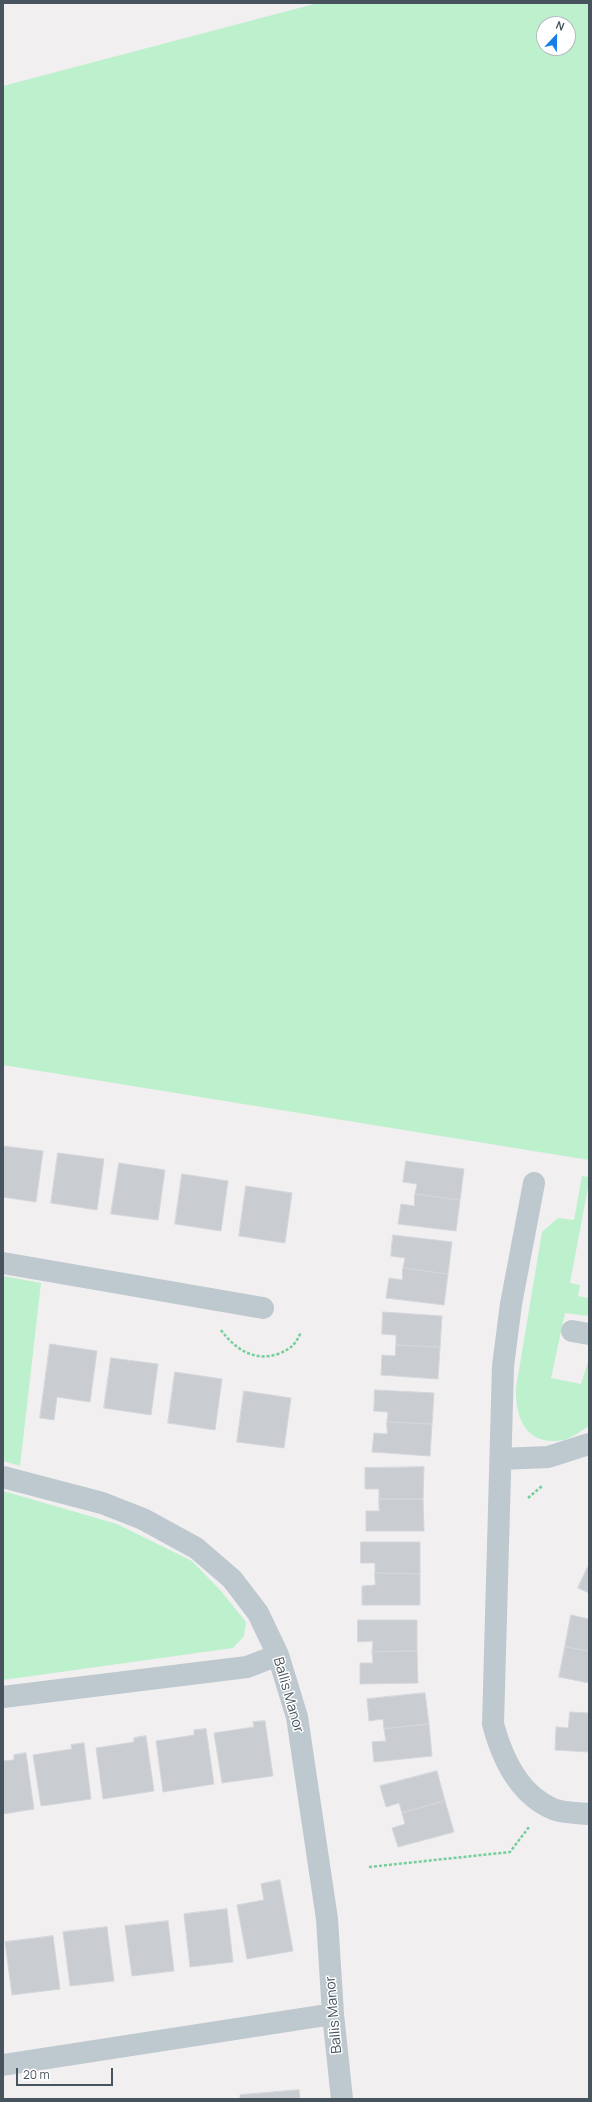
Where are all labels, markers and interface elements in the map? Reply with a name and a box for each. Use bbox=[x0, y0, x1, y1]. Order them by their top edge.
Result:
north arrow bbox=[536, 16, 576, 56]
text: N bbox=[554, 17, 567, 34]
street label: Ballis Manor bbox=[269, 1655, 307, 1735]
street label: Ballis Manor bbox=[322, 1976, 346, 2054]
scale bar bbox=[18, 2060, 115, 2086]
text: 20 m bbox=[23, 2066, 50, 2083]

